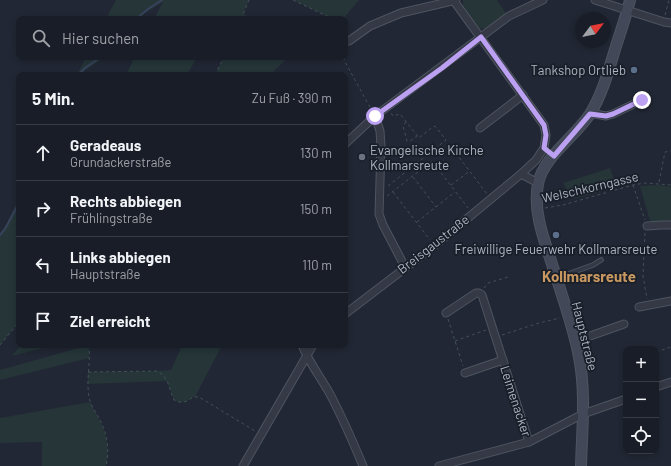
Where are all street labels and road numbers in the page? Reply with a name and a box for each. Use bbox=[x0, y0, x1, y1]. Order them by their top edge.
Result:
street label: Welschkorngasse bbox=[540, 168, 640, 206]
street label: Breisgaustraße bbox=[394, 211, 472, 277]
street label: Hauptstraße bbox=[569, 300, 601, 372]
street label: Leimenacker bbox=[497, 364, 535, 439]

